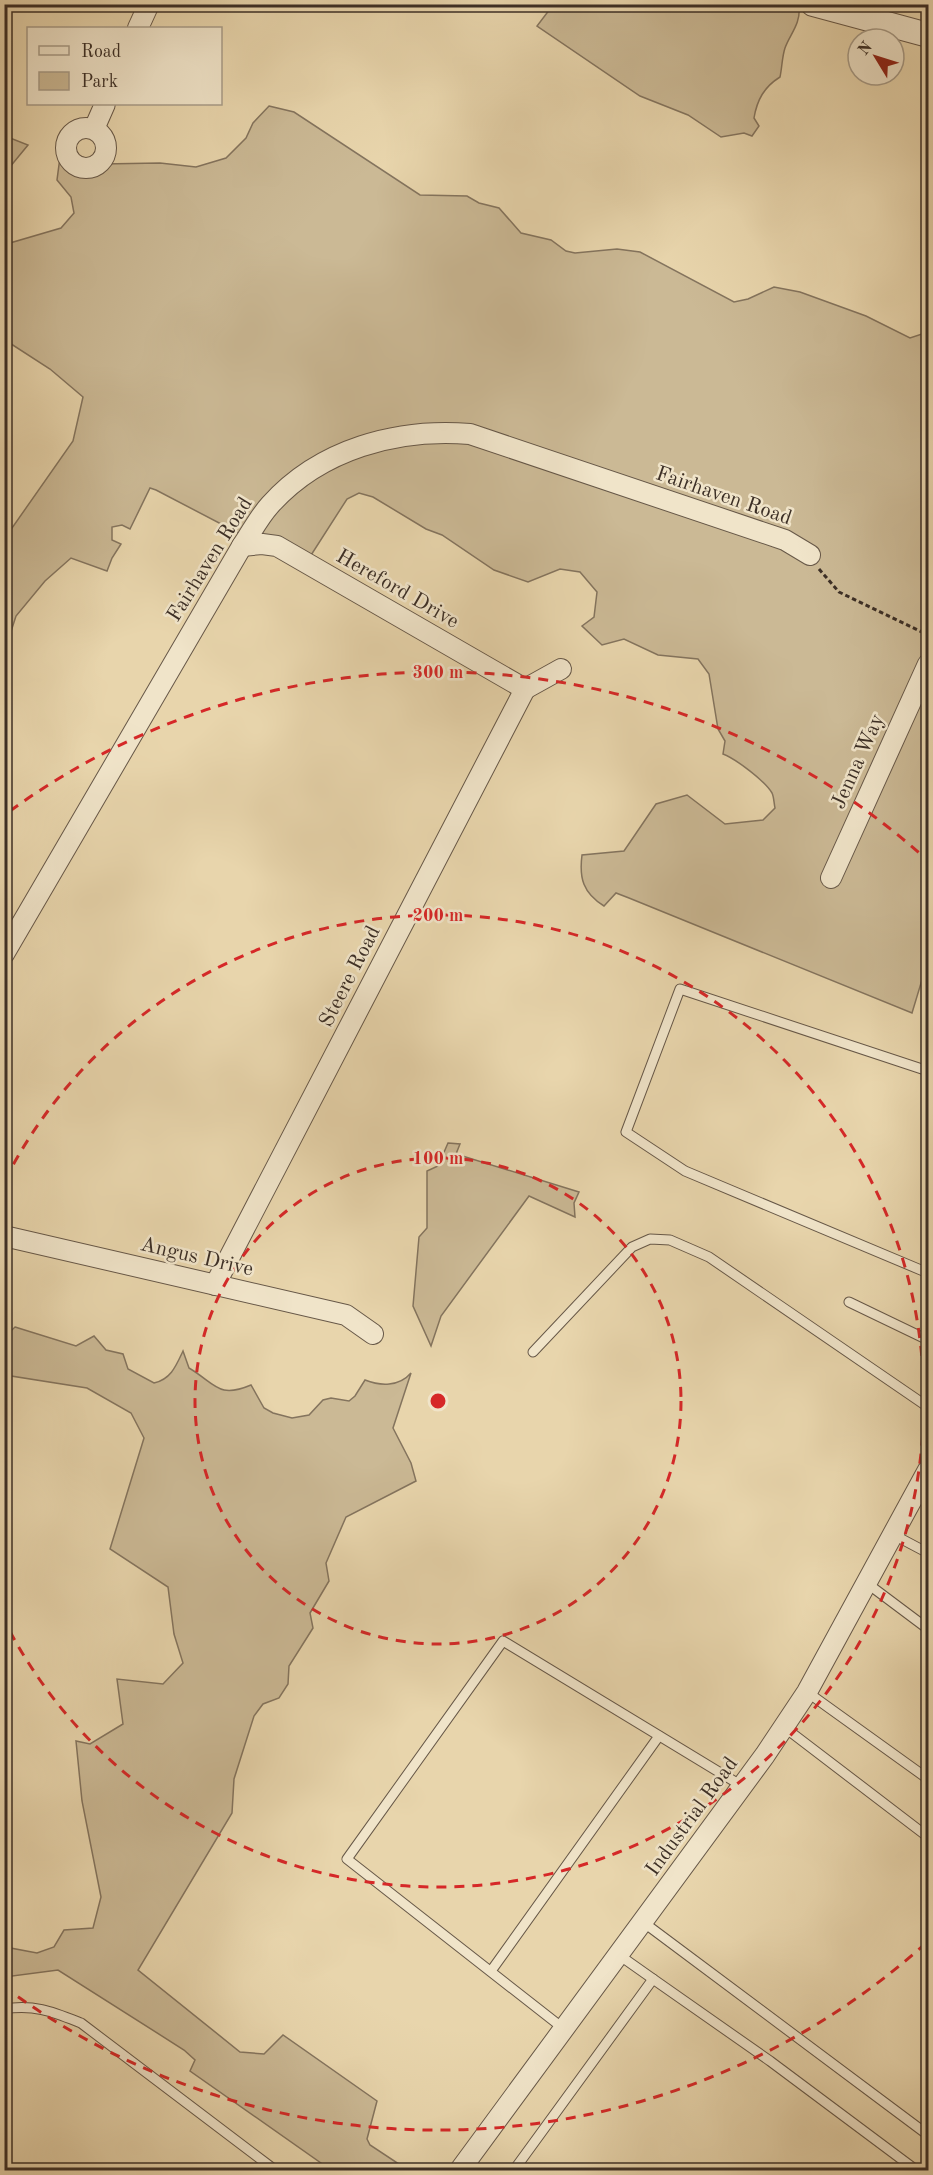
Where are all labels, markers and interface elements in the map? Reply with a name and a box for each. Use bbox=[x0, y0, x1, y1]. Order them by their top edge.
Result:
legend bbox=[27, 27, 222, 105]
north arrow bbox=[846, 27, 906, 87]
text: N bbox=[856, 39, 876, 59]
text: Road bbox=[81, 43, 121, 61]
text: Park bbox=[81, 73, 118, 91]
street label: Fairhaven Road bbox=[653, 463, 794, 530]
street label: Fairhaven Road bbox=[164, 494, 257, 626]
street label: Hereford Drive bbox=[332, 546, 462, 633]
text: 300 m bbox=[413, 664, 463, 682]
street label: Jenna Way bbox=[828, 711, 889, 812]
text: 200 m bbox=[413, 907, 463, 925]
street label: Steere Road bbox=[316, 923, 385, 1031]
text: 100 m bbox=[413, 1150, 463, 1168]
street label: Angus Drive bbox=[138, 1234, 255, 1281]
centre of rings bbox=[428, 1391, 448, 1411]
street label: Industrial Road bbox=[642, 1754, 742, 1880]

